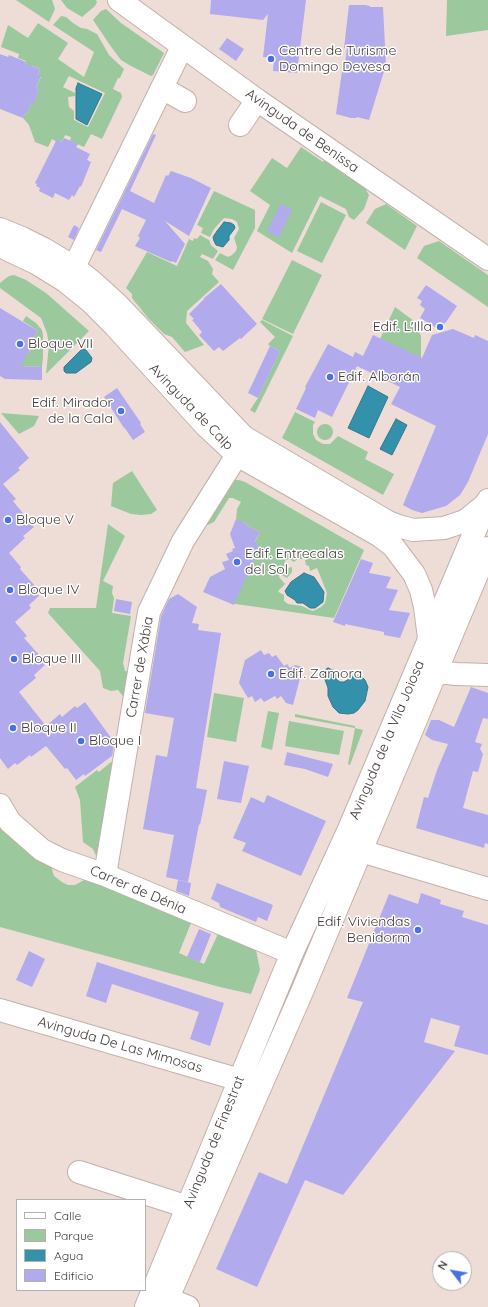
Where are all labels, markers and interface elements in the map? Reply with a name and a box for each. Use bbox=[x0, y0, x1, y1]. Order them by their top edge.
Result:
place label: Centre de Turisme Domingo Devesa bbox=[279, 43, 396, 76]
marker: Centre de Turisme Domingo Devesa bbox=[266, 54, 276, 64]
street label: Avinguda de Benissa bbox=[242, 86, 362, 176]
place label: Edif. L'Illa bbox=[373, 319, 432, 335]
marker: Edif. L'Illa bbox=[435, 322, 445, 332]
place label: Bloque VII bbox=[28, 336, 93, 352]
marker: Bloque VII bbox=[15, 339, 25, 349]
street label: Avinguda de Calp bbox=[145, 360, 237, 454]
place label: Edif. Alborán bbox=[338, 369, 420, 385]
marker: Edif. Alborán bbox=[325, 372, 335, 382]
place label: Edif. Mirador de la Cala bbox=[32, 395, 113, 428]
marker: Edif. Mirador de la Cala bbox=[116, 406, 126, 416]
place label: Bloque V bbox=[16, 512, 74, 528]
marker: Bloque V bbox=[3, 515, 13, 525]
place label: Edif. Entrecalas del Sol bbox=[245, 546, 344, 578]
marker: Edif. Entrecalas del Sol bbox=[232, 557, 242, 567]
place label: Bloque IV bbox=[18, 582, 80, 598]
marker: Bloque IV bbox=[5, 585, 15, 595]
street label: Carrer de Xàbia bbox=[123, 615, 157, 719]
place label: Bloque III bbox=[22, 651, 81, 667]
marker: Bloque III bbox=[9, 654, 19, 664]
street label: Avinguda de la Vila Joiosa bbox=[346, 658, 428, 822]
place label: Edif. Zamora bbox=[279, 666, 362, 682]
marker: Edif. Zamora bbox=[266, 669, 276, 679]
place label: Bloque II bbox=[21, 720, 77, 736]
marker: Bloque II bbox=[8, 723, 18, 733]
place label: Bloque I bbox=[89, 733, 141, 749]
marker: Bloque I bbox=[76, 736, 86, 746]
street label: Carrer de Dénia bbox=[87, 862, 189, 918]
place label: Edif. Viviendas Benidorm bbox=[317, 914, 410, 946]
marker: Edif. Viviendas Benidorm bbox=[413, 925, 423, 935]
street label: Avinguda De Las Mimosas bbox=[36, 1013, 204, 1077]
street label: Avinguda de Finestrat bbox=[180, 1073, 248, 1211]
legend bbox=[16, 1199, 146, 1291]
text: Calle bbox=[54, 1208, 81, 1223]
text: Parque bbox=[54, 1228, 94, 1243]
text: Agua bbox=[54, 1248, 83, 1263]
north arrow bbox=[432, 1251, 472, 1291]
text: N bbox=[434, 1258, 451, 1272]
text: Edificio bbox=[54, 1268, 94, 1283]

